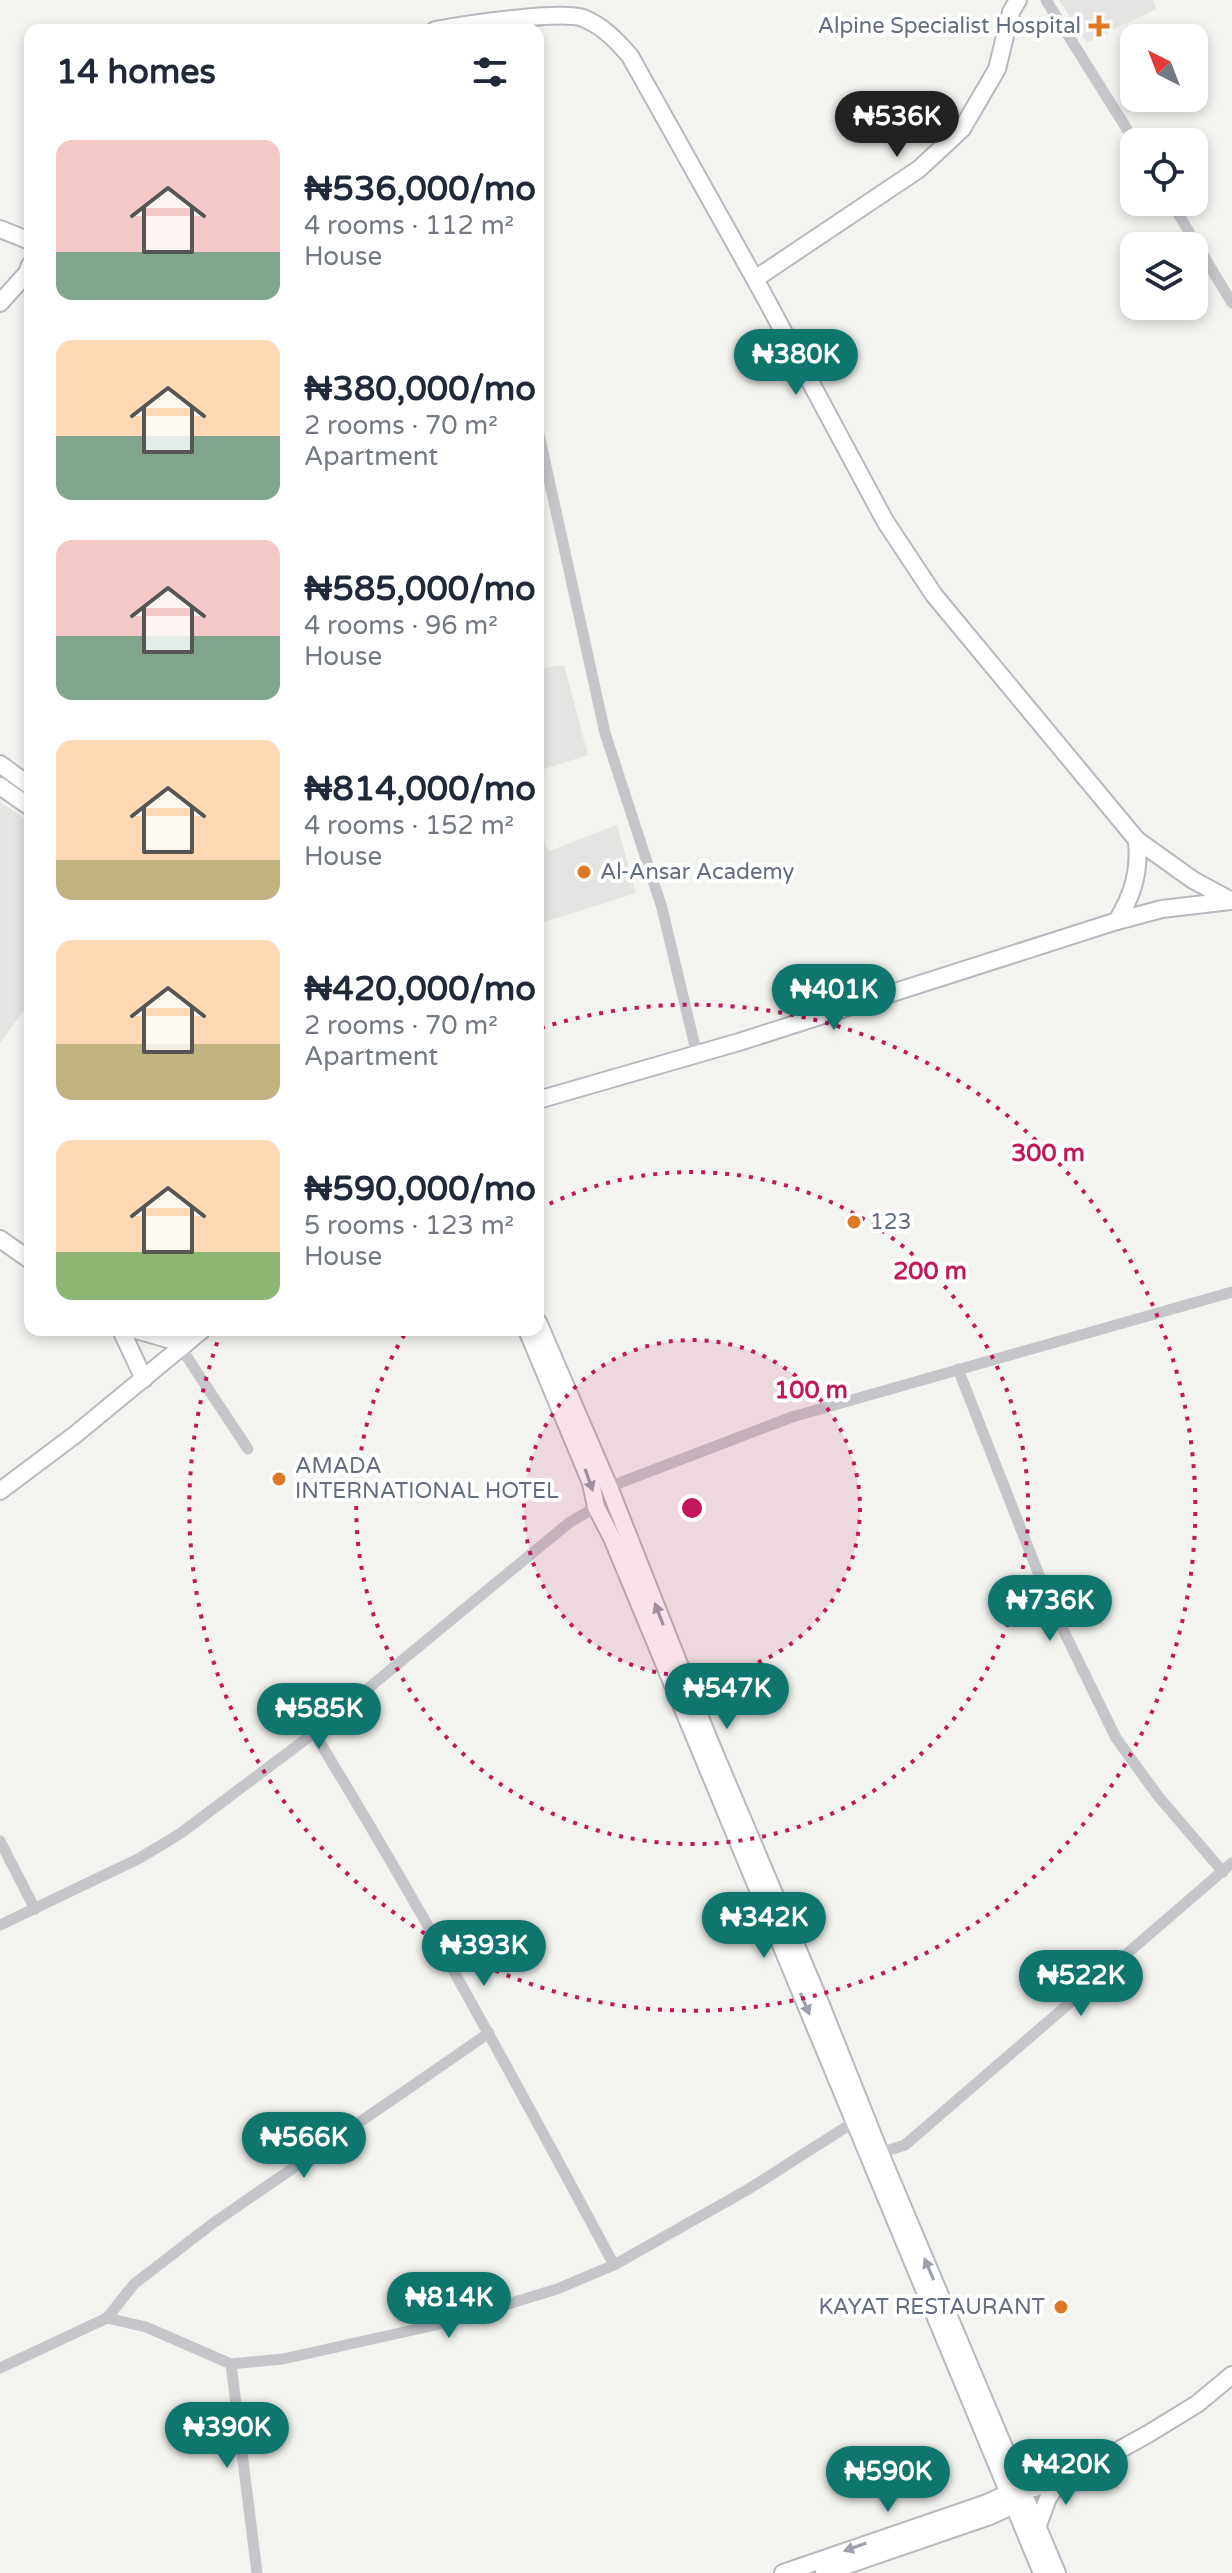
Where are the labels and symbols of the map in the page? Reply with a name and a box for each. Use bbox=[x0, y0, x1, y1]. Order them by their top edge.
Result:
place label: Alpine Specialist Hospital bbox=[818, 13, 1081, 39]
marker: Alpine Specialist Hospital bbox=[1088, 15, 1110, 37]
north arrow bbox=[1120, 24, 1208, 112]
pin: ₦536K bbox=[841, 91, 953, 159]
pin: ₦380K bbox=[740, 329, 852, 397]
place label: Al-Ansar Academy bbox=[600, 859, 794, 885]
marker: Al-Ansar Academy bbox=[575, 863, 593, 881]
pin: ₦401K bbox=[778, 964, 890, 1032]
text: 300 m bbox=[1011, 1139, 1085, 1168]
place label: 123 bbox=[870, 1209, 911, 1235]
marker: 123 bbox=[845, 1213, 863, 1231]
text: 200 m bbox=[893, 1257, 967, 1286]
text: 100 m bbox=[774, 1376, 848, 1405]
place label: AMADA INTERNATIONAL HOTEL bbox=[295, 1453, 559, 1504]
one-way arrow bbox=[583, 1468, 595, 1492]
marker: AMADA INTERNATIONAL HOTEL bbox=[270, 1470, 288, 1488]
centre of rings bbox=[678, 1494, 706, 1522]
pin: ₦736K bbox=[994, 1575, 1106, 1643]
one-way arrow bbox=[653, 1602, 666, 1626]
pin: ₦547K bbox=[671, 1663, 783, 1731]
pin: ₦585K bbox=[263, 1683, 375, 1751]
pin: ₦342K bbox=[708, 1892, 820, 1960]
pin: ₦393K bbox=[428, 1920, 540, 1988]
pin: ₦522K bbox=[1025, 1950, 1137, 2018]
one-way arrow bbox=[798, 1992, 811, 2016]
pin: ₦566K bbox=[248, 2112, 360, 2180]
one-way arrow bbox=[923, 2257, 936, 2281]
pin: ₦814K bbox=[393, 2272, 505, 2340]
place label: KAYAT RESTAURANT bbox=[818, 2294, 1046, 2320]
marker: KAYAT RESTAURANT bbox=[1052, 2298, 1070, 2316]
pin: ₦390K bbox=[171, 2402, 283, 2470]
pin: ₦420K bbox=[1010, 2439, 1122, 2507]
pin: ₦590K bbox=[832, 2446, 944, 2514]
one-way arrow bbox=[843, 2541, 867, 2554]

